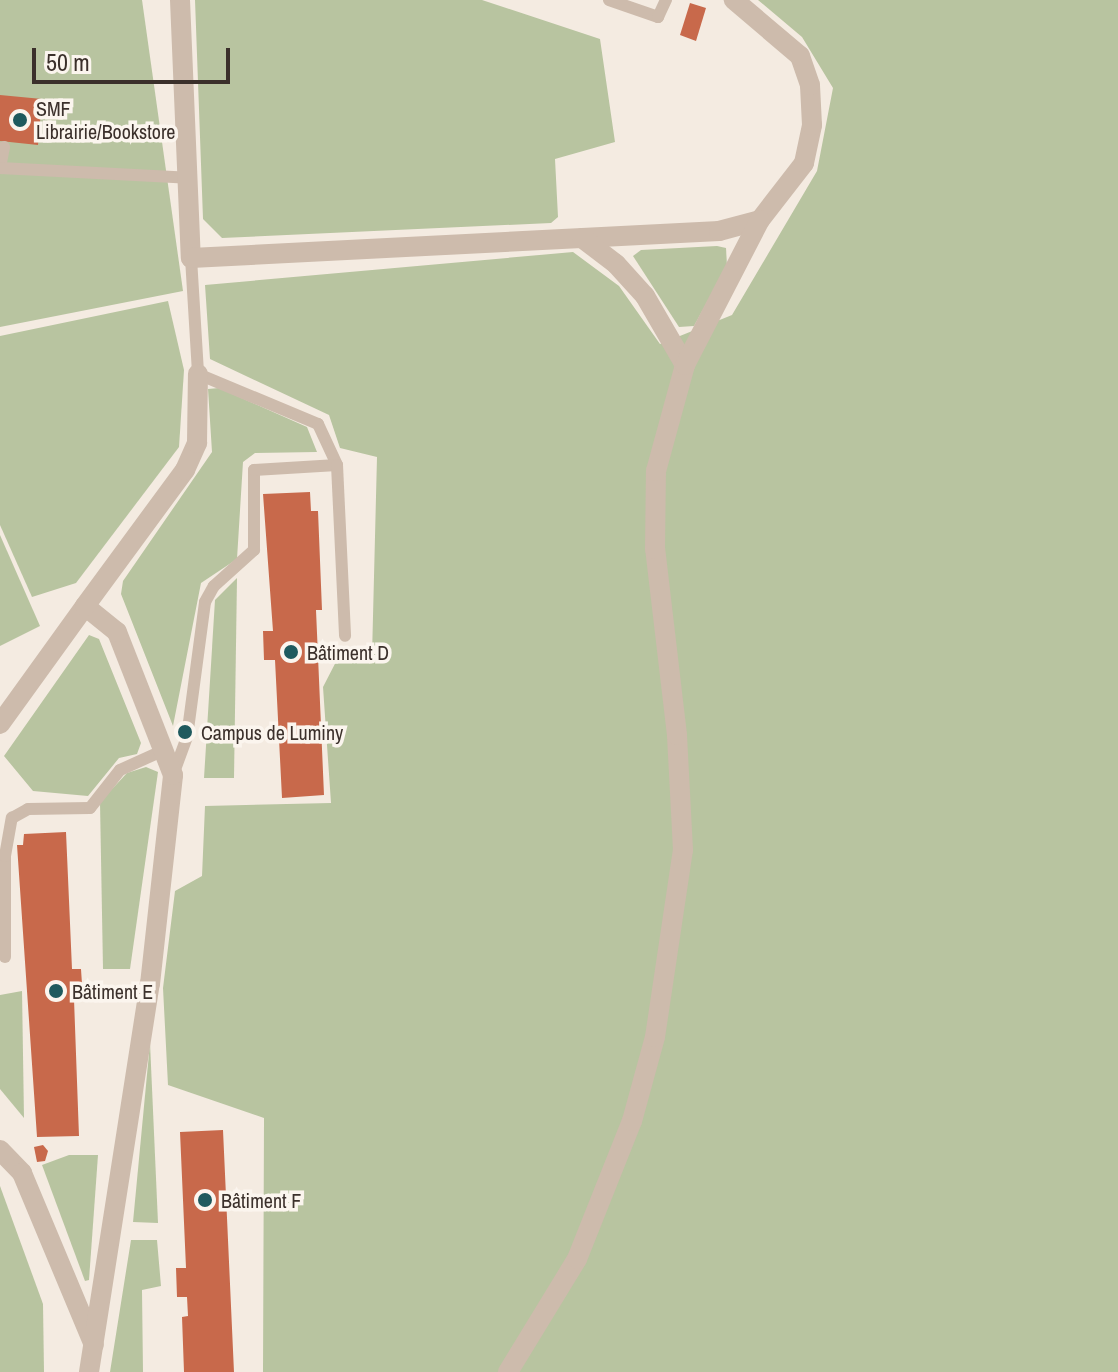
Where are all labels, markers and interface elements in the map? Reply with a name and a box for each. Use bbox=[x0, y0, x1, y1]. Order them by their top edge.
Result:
scale bar bbox=[36, 32, 234, 82]
text: 50 m bbox=[46, 46, 90, 78]
place label: SMF Librairie/Bookstore bbox=[36, 96, 175, 143]
marker: SMF Librairie/Bookstore bbox=[11, 111, 29, 129]
place label: Bâtiment D bbox=[307, 640, 389, 664]
marker: Bâtiment D bbox=[282, 643, 300, 661]
place label: Campus de Luminy bbox=[201, 720, 343, 744]
marker: Campus de Luminy bbox=[176, 723, 194, 741]
place label: Bâtiment E bbox=[72, 979, 153, 1003]
marker: Bâtiment E bbox=[47, 982, 65, 1000]
place label: Bâtiment F bbox=[221, 1188, 301, 1212]
marker: Bâtiment F bbox=[196, 1191, 214, 1209]

